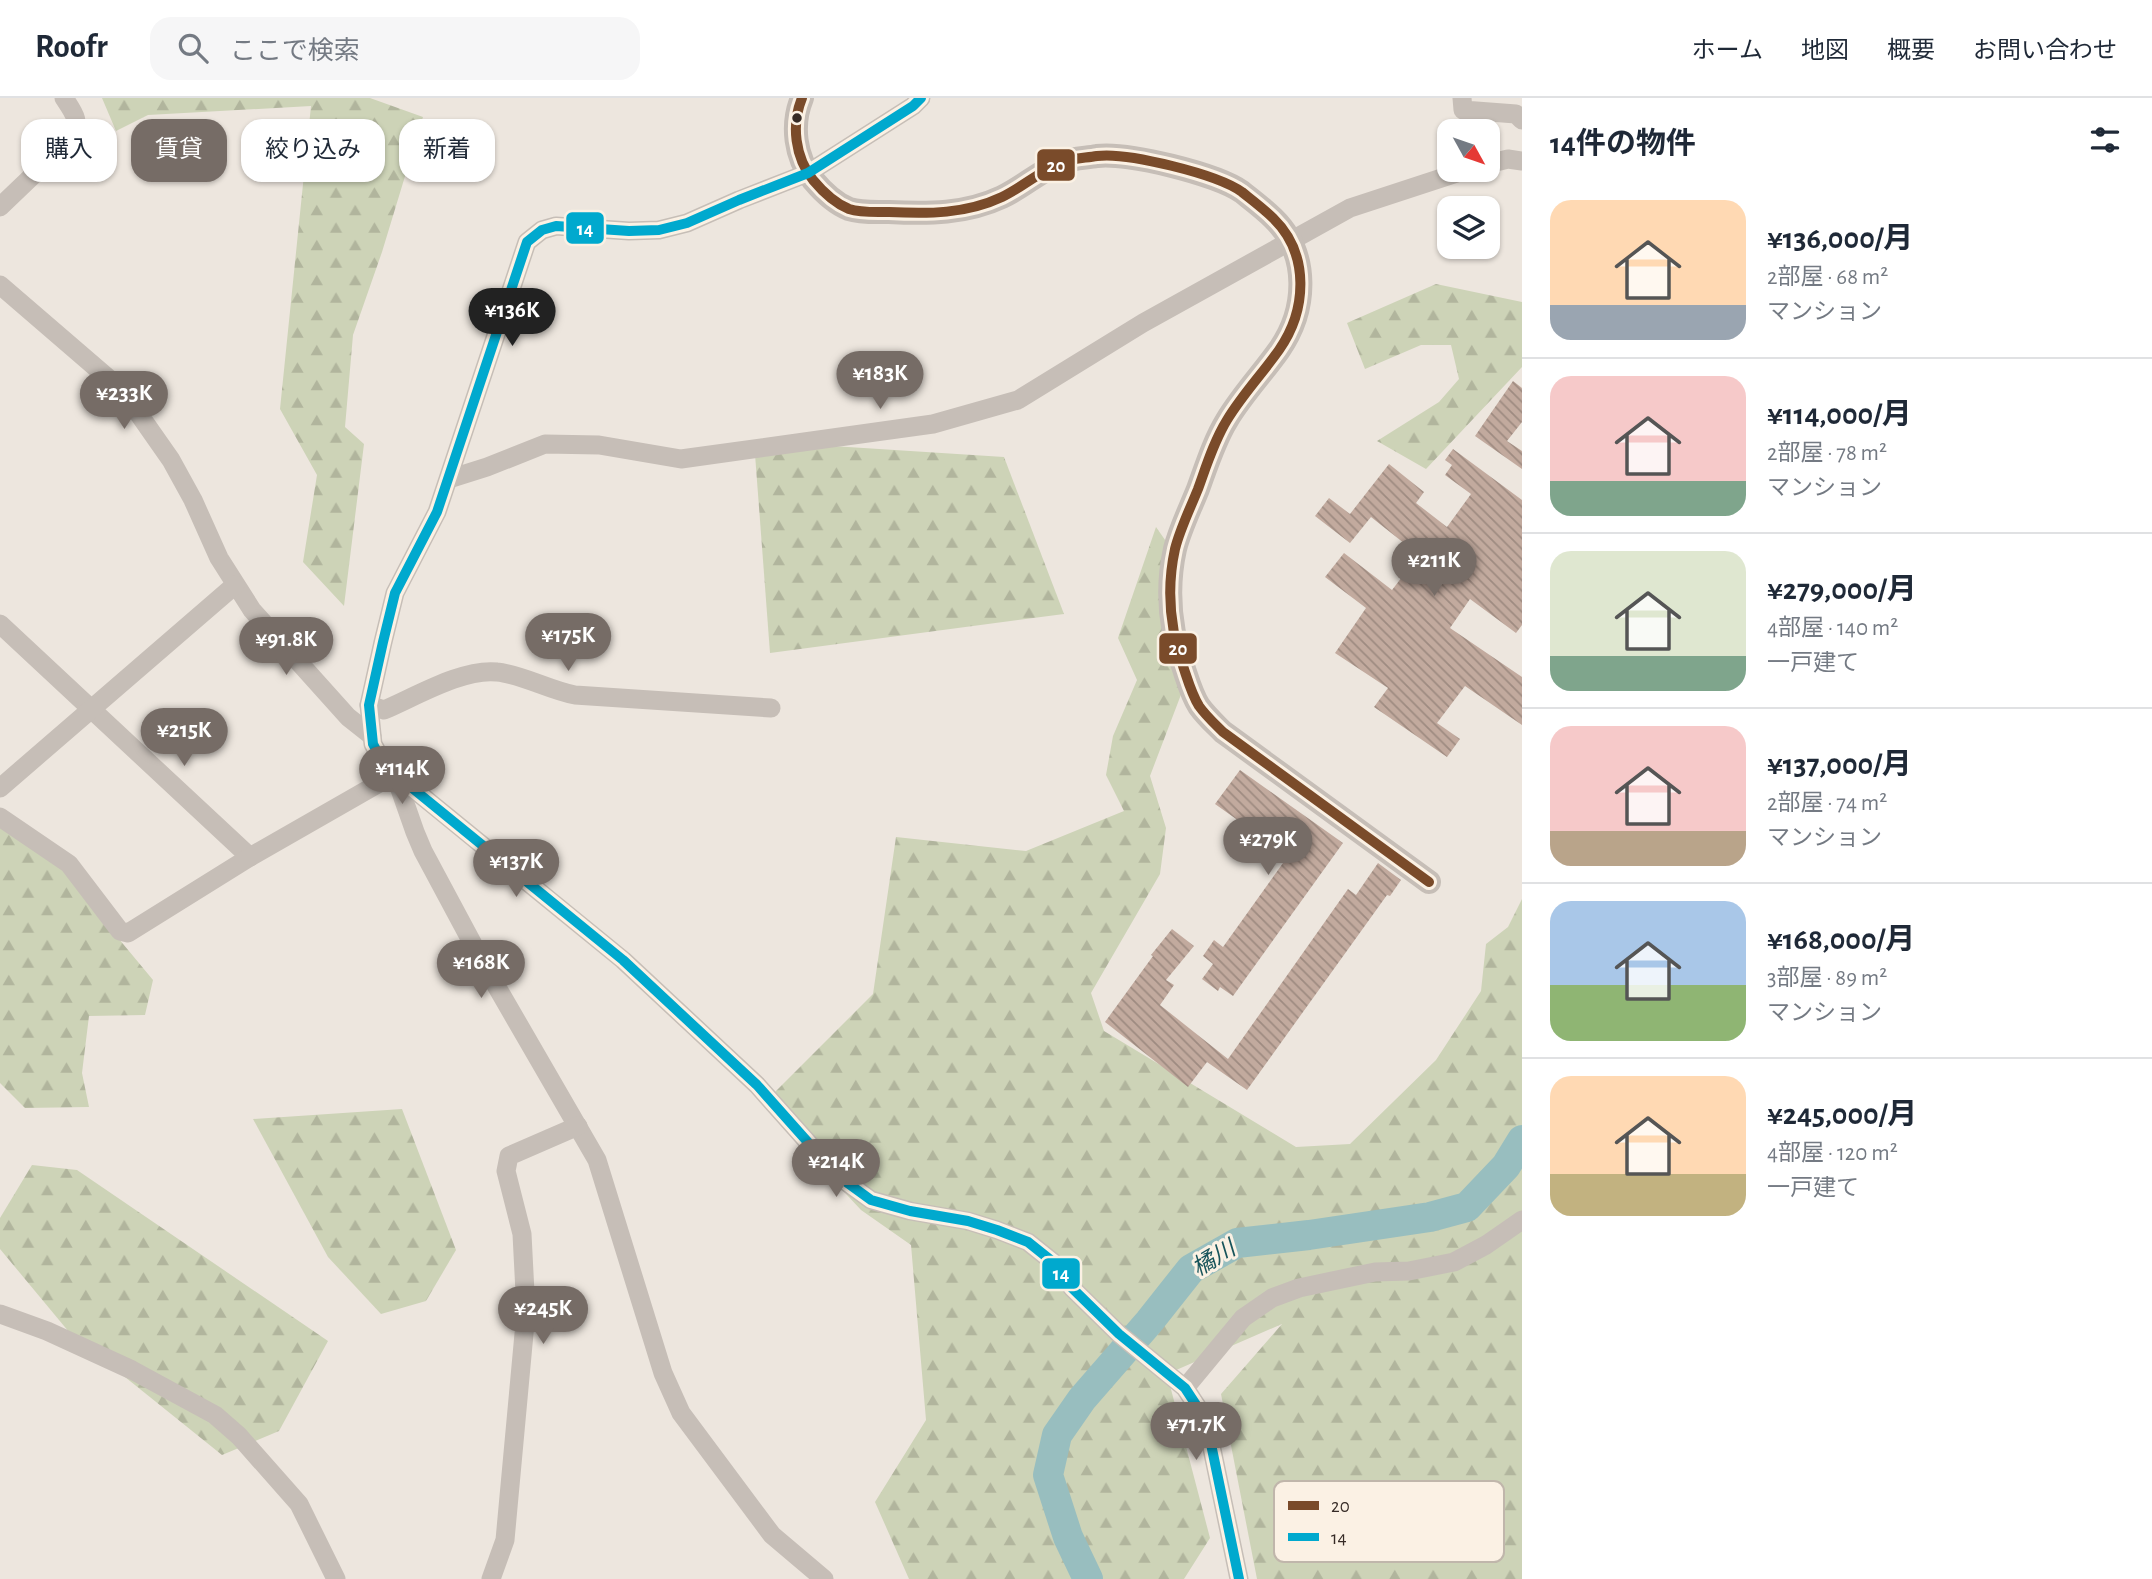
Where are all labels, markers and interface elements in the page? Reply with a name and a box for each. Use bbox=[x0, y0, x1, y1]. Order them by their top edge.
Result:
search box bbox=[150, 17, 640, 80]
icon: search bbox=[174, 29, 212, 67]
text: Roofr bbox=[35, 31, 108, 64]
text: ここで検索 bbox=[230, 38, 360, 64]
text: ホーム bbox=[1692, 39, 1763, 63]
text: 地図 bbox=[1801, 39, 1849, 63]
text: 概要 bbox=[1887, 39, 1935, 63]
text: お問い合わせ bbox=[1973, 39, 2117, 63]
unlabelled marker bbox=[790, 111, 804, 125]
chip: 購入 bbox=[21, 119, 117, 182]
chip: 賃貸 bbox=[131, 119, 227, 182]
chip: 絞り込み bbox=[241, 119, 385, 182]
chip: 新着 bbox=[399, 119, 495, 182]
north arrow bbox=[1437, 119, 1500, 182]
map controls bbox=[1437, 119, 1500, 259]
icon: filters bbox=[2086, 121, 2124, 159]
text: 14件の物件 bbox=[1550, 129, 1696, 159]
line badge: 20 bbox=[1036, 148, 1076, 182]
text: 20 bbox=[1047, 157, 1066, 176]
button: layers bbox=[1437, 196, 1500, 259]
line badge: 14 bbox=[565, 211, 605, 245]
text: 14 bbox=[577, 220, 594, 239]
text: ¥136,000/月 bbox=[1767, 224, 1913, 254]
icon: home bbox=[1606, 228, 1690, 312]
text: 2部屋 · 68 m² bbox=[1767, 266, 1888, 289]
pin: ¥136K bbox=[463, 288, 561, 348]
text: ¥136K bbox=[485, 299, 539, 322]
text: マンション bbox=[1767, 301, 1882, 324]
pin: ¥183K bbox=[831, 352, 929, 411]
text: ¥183K bbox=[852, 362, 908, 385]
pin: ¥233K bbox=[75, 372, 173, 431]
text: ¥233K bbox=[96, 382, 152, 405]
text: ¥114,000/月 bbox=[1767, 400, 1912, 430]
icon: home bbox=[1606, 404, 1690, 488]
text: 2部屋 · 78 m² bbox=[1767, 442, 1887, 465]
text: マンション bbox=[1767, 477, 1882, 500]
pin: ¥211K bbox=[1385, 538, 1483, 598]
text: ¥211K bbox=[1408, 549, 1460, 572]
text: ¥279,000/月 bbox=[1767, 575, 1917, 605]
icon: home bbox=[1606, 579, 1690, 663]
pin: ¥175K bbox=[519, 614, 617, 673]
text: 4部屋 · 140 m² bbox=[1767, 617, 1898, 640]
pin: ¥91.8K bbox=[229, 618, 343, 677]
text: ¥175K bbox=[541, 624, 595, 647]
text: ¥91.8K bbox=[255, 628, 317, 651]
line badge: 20 bbox=[1158, 632, 1198, 665]
text: 20 bbox=[1169, 640, 1188, 659]
text: 一戸建て bbox=[1767, 652, 1859, 675]
pin: ¥215K bbox=[135, 708, 233, 768]
text: ¥215K bbox=[157, 719, 211, 742]
pin: ¥114K bbox=[353, 746, 451, 806]
text: ¥137,000/月 bbox=[1767, 750, 1912, 780]
icon: home bbox=[1606, 754, 1690, 838]
text: ¥114K bbox=[375, 757, 429, 780]
text: 2部屋 · 74 m² bbox=[1767, 792, 1887, 815]
pin: ¥279K bbox=[1219, 818, 1317, 877]
text: マンション bbox=[1767, 827, 1882, 850]
text: ¥279K bbox=[1239, 828, 1297, 851]
pin: ¥137K bbox=[467, 840, 565, 899]
text: ¥137K bbox=[489, 850, 543, 873]
text: ¥168,000/月 bbox=[1767, 925, 1915, 955]
icon: home bbox=[1606, 929, 1690, 1013]
pin: ¥168K bbox=[432, 940, 530, 1000]
text: ¥168K bbox=[453, 951, 509, 974]
text: 3部屋 · 89 m² bbox=[1767, 967, 1887, 990]
text: マンション bbox=[1767, 1002, 1882, 1025]
text: ¥245,000/月 bbox=[1767, 1100, 1917, 1130]
icon: home bbox=[1606, 1104, 1690, 1188]
pin: ¥214K bbox=[787, 1140, 885, 1199]
text: 4部屋 · 120 m² bbox=[1767, 1142, 1898, 1165]
text: ¥214K bbox=[808, 1150, 864, 1173]
text: 一戸建て bbox=[1767, 1177, 1859, 1200]
water label: 橘川 bbox=[1187, 1234, 1242, 1281]
line badge: 14 bbox=[1041, 1257, 1081, 1290]
text: 14 bbox=[1053, 1265, 1070, 1284]
pin: ¥245K bbox=[494, 1286, 592, 1346]
text: ¥245K bbox=[514, 1297, 572, 1320]
pin: ¥71.7K bbox=[1139, 1402, 1253, 1462]
text: ¥71.7K bbox=[1167, 1413, 1225, 1436]
legend bbox=[1274, 1481, 1504, 1562]
text: 20 bbox=[1331, 1497, 1350, 1516]
text: 14 bbox=[1331, 1529, 1347, 1548]

